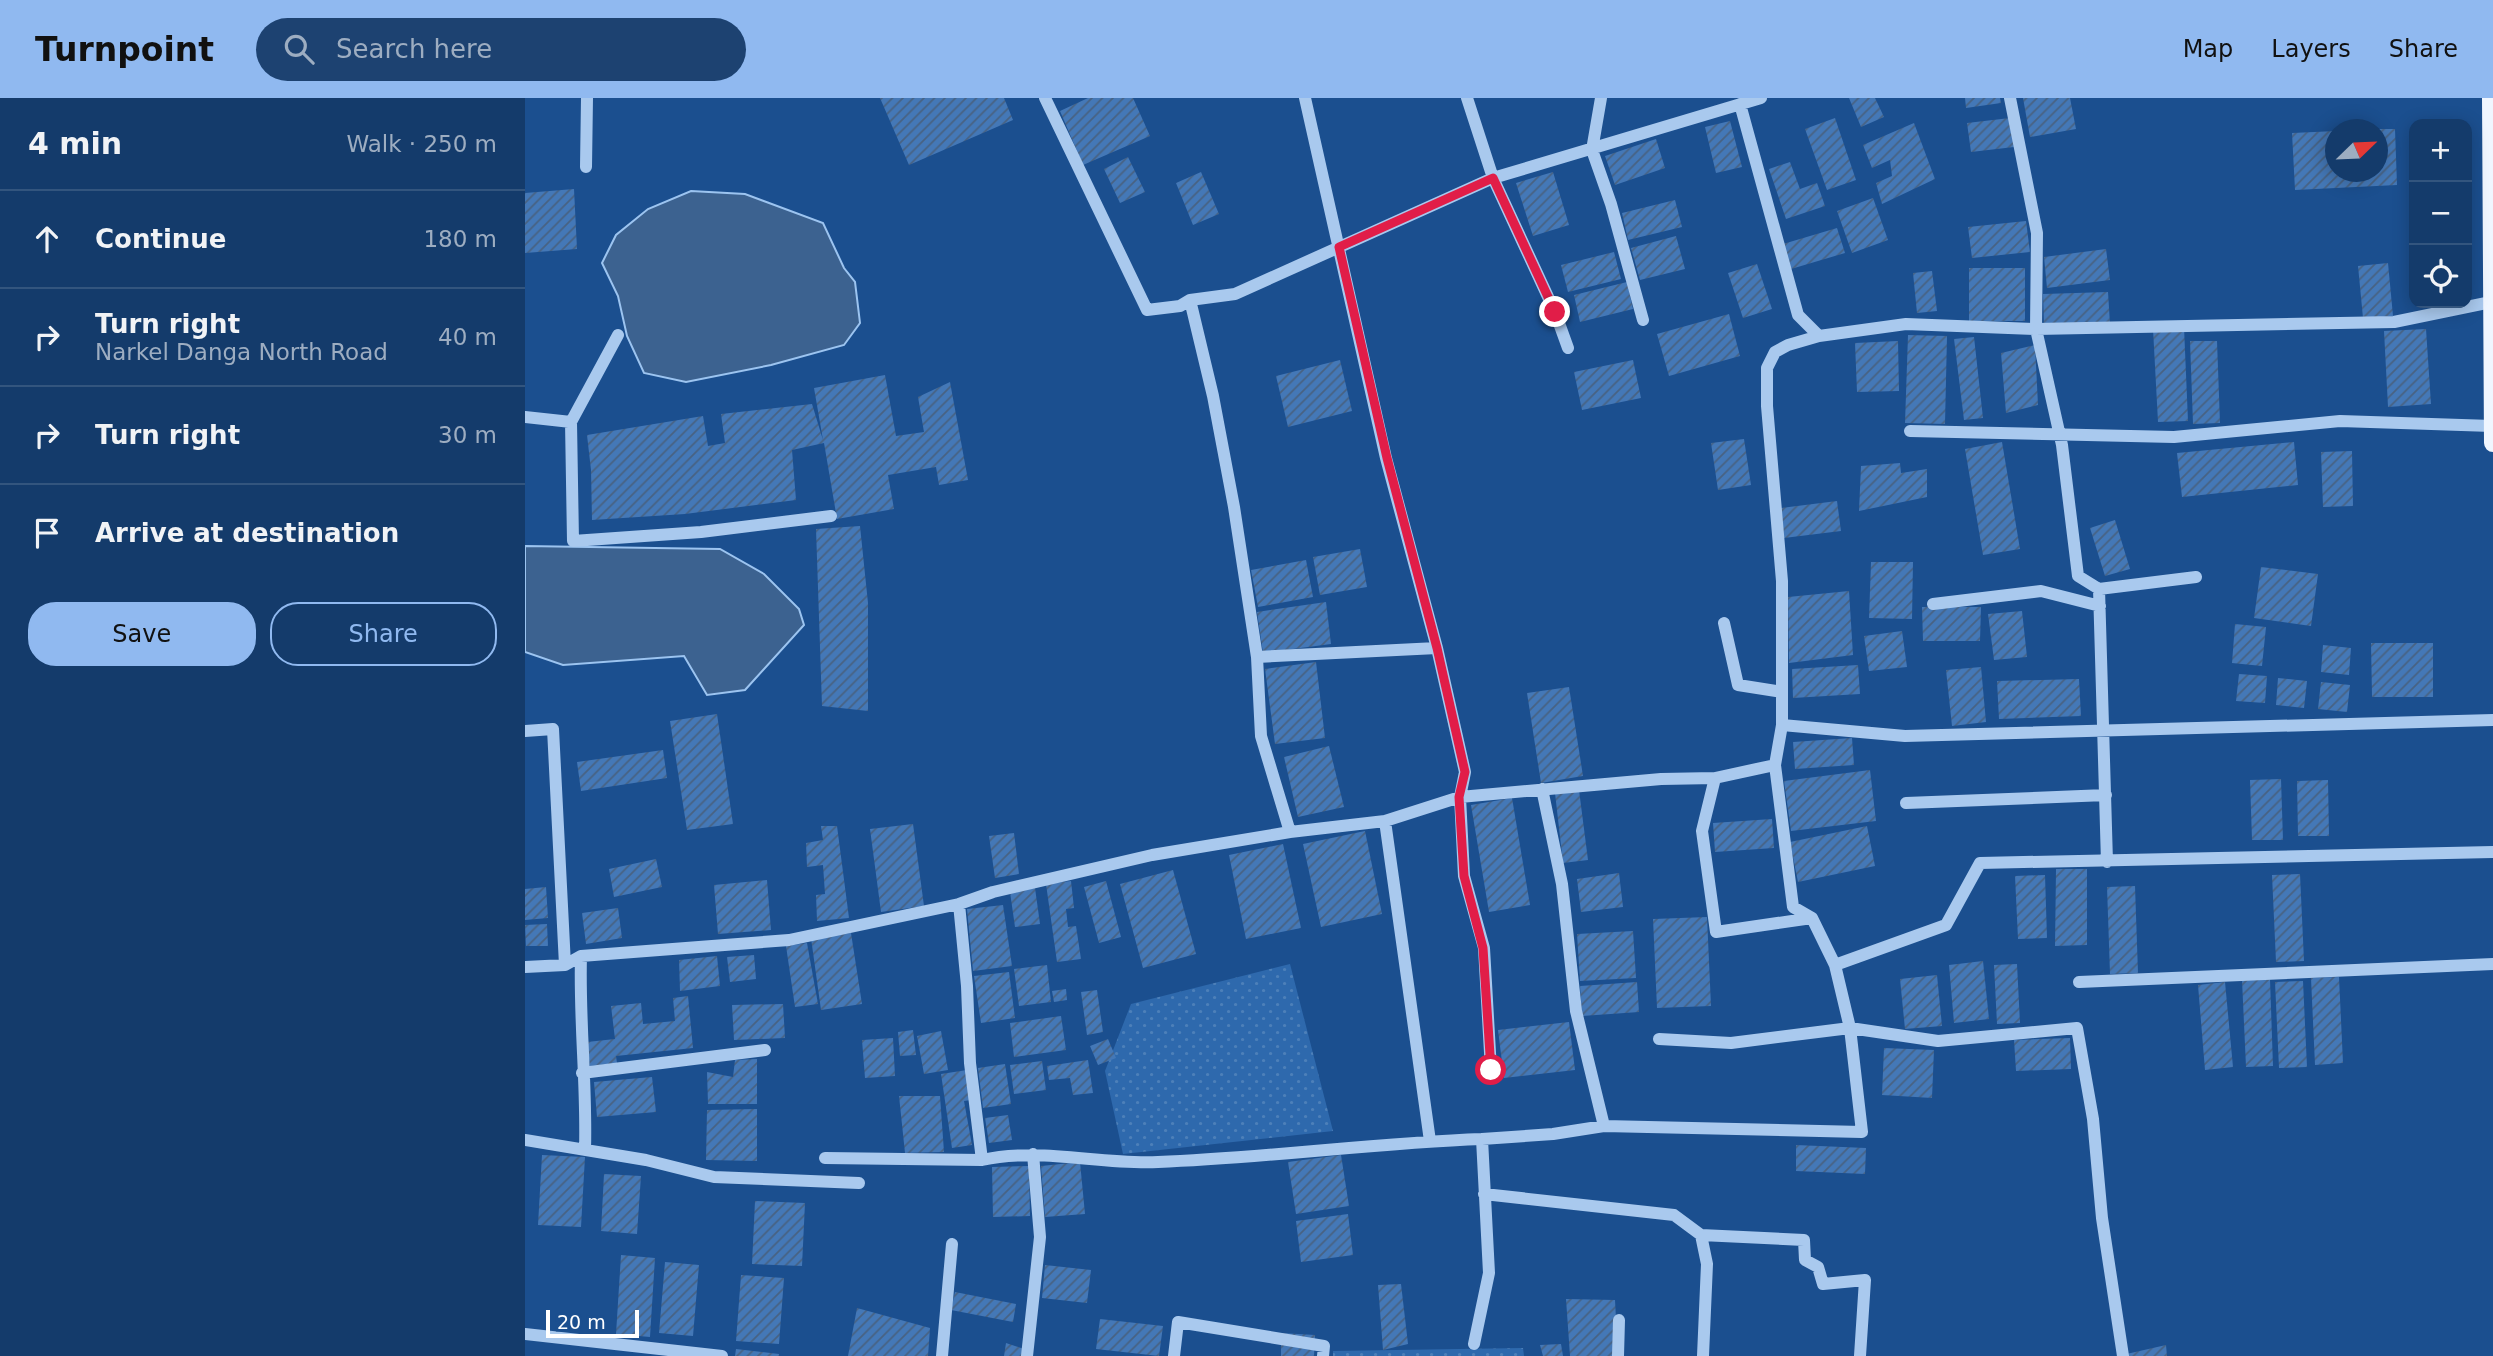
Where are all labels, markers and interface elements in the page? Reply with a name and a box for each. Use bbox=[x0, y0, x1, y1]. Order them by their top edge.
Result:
search box bbox=[256, 18, 746, 81]
text: Turnpoint bbox=[35, 30, 214, 69]
icon: search bbox=[280, 30, 318, 68]
text: Search here bbox=[336, 34, 492, 64]
text: Map bbox=[2183, 35, 2233, 63]
text: Layers bbox=[2271, 35, 2351, 63]
text: Share bbox=[2389, 35, 2458, 63]
north arrow bbox=[2325, 119, 2388, 182]
map controls bbox=[2409, 119, 2472, 308]
button: + bbox=[2409, 119, 2472, 182]
text: 4 min bbox=[28, 126, 122, 161]
text: Walk · 250 m bbox=[346, 131, 497, 157]
button: − bbox=[2409, 182, 2472, 245]
icon: ahead bbox=[28, 220, 66, 258]
text: Continue bbox=[95, 224, 226, 254]
text: 180 m bbox=[423, 226, 497, 252]
button: locate bbox=[2409, 245, 2472, 308]
route end bbox=[1539, 296, 1570, 327]
text: Turn right bbox=[95, 309, 240, 339]
icon: right bbox=[28, 318, 66, 356]
text: 40 m bbox=[438, 324, 497, 350]
text: Narkel Danga North Road bbox=[95, 339, 388, 365]
icon: right bbox=[28, 416, 66, 454]
text: Turn right bbox=[95, 420, 240, 450]
text: 30 m bbox=[438, 422, 497, 448]
icon: arrive bbox=[28, 514, 66, 552]
text: Arrive at destination bbox=[95, 518, 399, 548]
button: Save bbox=[28, 602, 256, 666]
button: Share bbox=[270, 602, 497, 666]
route start bbox=[1475, 1054, 1506, 1085]
scale bar bbox=[546, 1307, 639, 1339]
text: 20 m bbox=[557, 1311, 606, 1333]

